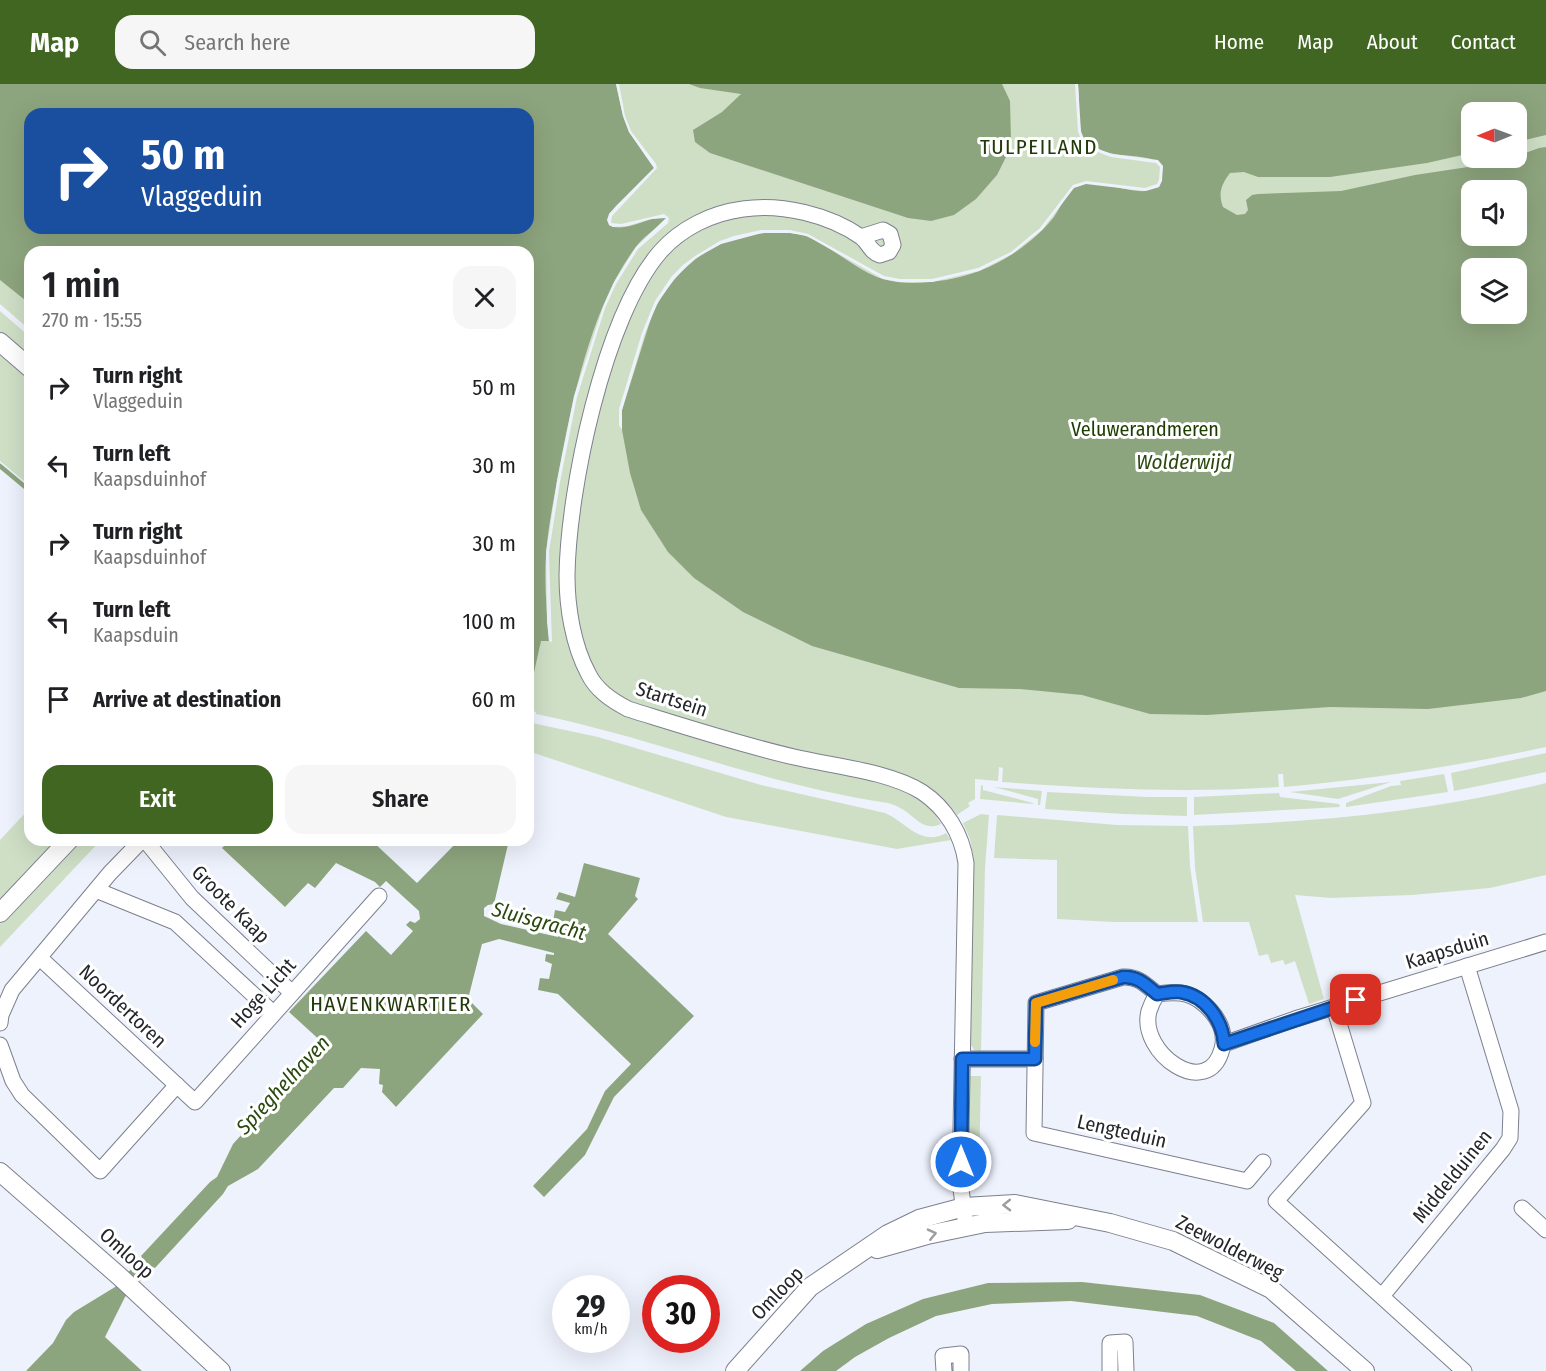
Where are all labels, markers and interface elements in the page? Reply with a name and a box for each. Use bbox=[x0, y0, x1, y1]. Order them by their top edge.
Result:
search box bbox=[115, 15, 535, 69]
text: Map bbox=[30, 26, 79, 59]
icon: search bbox=[136, 26, 169, 59]
text: Search here bbox=[184, 29, 290, 56]
text: Home bbox=[1214, 29, 1264, 55]
text: Map bbox=[1297, 29, 1334, 55]
text: About bbox=[1367, 29, 1418, 55]
text: Contact bbox=[1451, 29, 1516, 55]
north arrow bbox=[1461, 102, 1527, 168]
map controls bbox=[1461, 102, 1527, 324]
text: 50 m bbox=[141, 130, 225, 180]
icon: right bbox=[42, 132, 120, 210]
district label: TULPEILAND bbox=[980, 134, 1098, 160]
button: sound bbox=[1461, 180, 1527, 246]
text: Vlaggeduin bbox=[141, 181, 263, 213]
button: layers bbox=[1461, 258, 1527, 324]
text: 1 min bbox=[42, 263, 120, 307]
button: close bbox=[453, 266, 516, 329]
text: 270 m · 15:55 bbox=[42, 308, 142, 332]
text: Turn right bbox=[93, 362, 182, 389]
icon: right bbox=[42, 371, 75, 404]
text: 50 m bbox=[472, 374, 516, 401]
text: Vlaggeduin bbox=[93, 389, 183, 413]
park label: Veluwerandmeren bbox=[1071, 417, 1219, 441]
text: Turn left bbox=[93, 440, 171, 467]
icon: left bbox=[42, 449, 75, 482]
water label: Wolderwijd bbox=[1136, 449, 1232, 475]
text: 30 m bbox=[473, 452, 516, 479]
text: Kaapsduinhof bbox=[93, 467, 206, 491]
text: Turn right bbox=[93, 518, 182, 545]
icon: right bbox=[42, 527, 75, 560]
text: 30 m bbox=[473, 530, 516, 557]
text: Kaapsduinhof bbox=[93, 545, 206, 569]
text: Turn left bbox=[93, 596, 171, 623]
icon: left bbox=[42, 605, 75, 638]
text: 100 m bbox=[462, 608, 516, 635]
text: Kaapsduin bbox=[93, 623, 179, 647]
street label: Startsein bbox=[633, 676, 711, 722]
icon: arrive bbox=[42, 683, 75, 716]
text: Arrive at destination bbox=[93, 686, 281, 713]
text: 60 m bbox=[472, 686, 516, 713]
button: Exit bbox=[42, 765, 273, 834]
button: Share bbox=[285, 765, 516, 834]
street label: Groote Kaap bbox=[187, 860, 275, 948]
water label: Sluisgracht bbox=[488, 896, 589, 946]
street label: Kaapsduin bbox=[1402, 926, 1492, 974]
street label: Hoge Licht bbox=[225, 953, 301, 1033]
street label: Noordertoren bbox=[74, 959, 172, 1053]
pin bbox=[1330, 974, 1381, 1025]
icon: arrive bbox=[1339, 983, 1372, 1016]
district label: HAVENKWARTIER bbox=[310, 991, 472, 1017]
water label: Spieghelhaven bbox=[230, 1030, 335, 1141]
street label: Lengteduin bbox=[1075, 1109, 1169, 1153]
street label: Middelduinen bbox=[1407, 1125, 1497, 1227]
position arrow bbox=[929, 1130, 993, 1194]
one-way arrow bbox=[1002, 1198, 1011, 1211]
street label: Zeewolderweg bbox=[1172, 1210, 1288, 1285]
street label: Omloop bbox=[95, 1222, 159, 1284]
one-way arrow bbox=[927, 1228, 937, 1241]
street label: Omloop bbox=[746, 1261, 808, 1325]
speed limit sign: 30 bbox=[642, 1275, 720, 1353]
text: 29 bbox=[576, 1289, 606, 1325]
text: km/h bbox=[574, 1320, 608, 1338]

